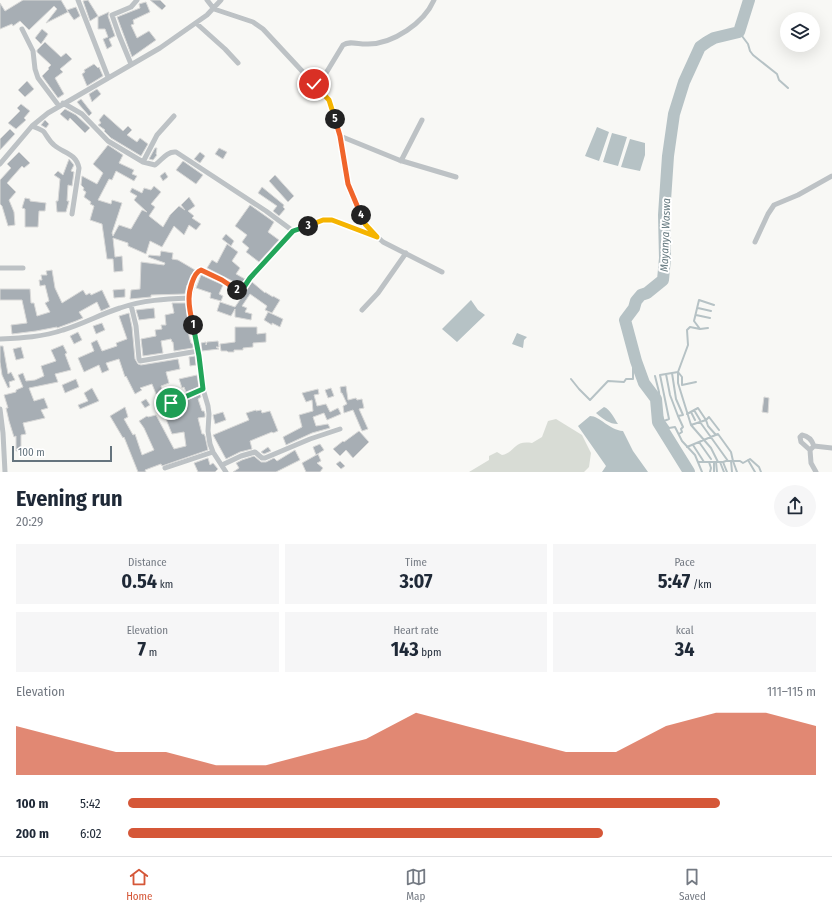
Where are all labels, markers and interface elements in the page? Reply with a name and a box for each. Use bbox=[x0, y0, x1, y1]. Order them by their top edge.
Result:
map controls bbox=[780, 12, 820, 52]
button: layers bbox=[780, 12, 820, 52]
pin bbox=[297, 67, 331, 101]
icon: check bbox=[303, 73, 325, 95]
pin: 5 bbox=[325, 109, 345, 129]
text: 5 bbox=[332, 112, 338, 125]
water label: Mayanya Waswa bbox=[658, 198, 673, 272]
pin: 4 bbox=[351, 205, 371, 225]
text: 4 bbox=[358, 208, 364, 221]
pin: 3 bbox=[298, 216, 318, 236]
text: 3 bbox=[305, 219, 311, 232]
pin: 2 bbox=[227, 280, 247, 300]
text: 2 bbox=[234, 283, 240, 296]
pin: 1 bbox=[183, 315, 203, 335]
text: 1 bbox=[191, 318, 195, 331]
pin bbox=[154, 386, 188, 420]
icon: arrive bbox=[160, 392, 182, 414]
scale bar bbox=[12, 444, 112, 463]
text: 100 m bbox=[18, 446, 45, 459]
text: Evening run bbox=[16, 485, 123, 512]
button: share bbox=[774, 485, 816, 527]
text: 20:29 bbox=[16, 514, 43, 529]
text: Distance bbox=[128, 556, 167, 569]
text: Time bbox=[405, 556, 427, 569]
text: Pace bbox=[674, 556, 695, 569]
text: 0.54 bbox=[121, 569, 157, 593]
text: 3:07 bbox=[399, 569, 433, 593]
text: 5:47 bbox=[658, 569, 690, 593]
text: km bbox=[157, 578, 173, 591]
text: /km bbox=[690, 578, 712, 591]
text: Elevation bbox=[127, 624, 168, 637]
text: Heart rate bbox=[393, 624, 439, 637]
text: kcal bbox=[676, 624, 694, 637]
text: 7 bbox=[138, 637, 146, 661]
text: 143 bbox=[391, 637, 419, 661]
text: 34 bbox=[675, 637, 695, 661]
text: m bbox=[146, 646, 157, 659]
text: bpm bbox=[419, 646, 441, 659]
text: Elevation bbox=[16, 684, 65, 699]
text: 111–115 m bbox=[767, 684, 816, 699]
text: 100 m bbox=[16, 796, 48, 811]
text: 5:42 bbox=[80, 796, 101, 811]
text: 200 m bbox=[16, 826, 49, 841]
text: 6:02 bbox=[80, 826, 102, 841]
tab: Home bbox=[126, 866, 152, 903]
tab: Map bbox=[405, 866, 427, 903]
tab: Saved bbox=[679, 866, 706, 903]

